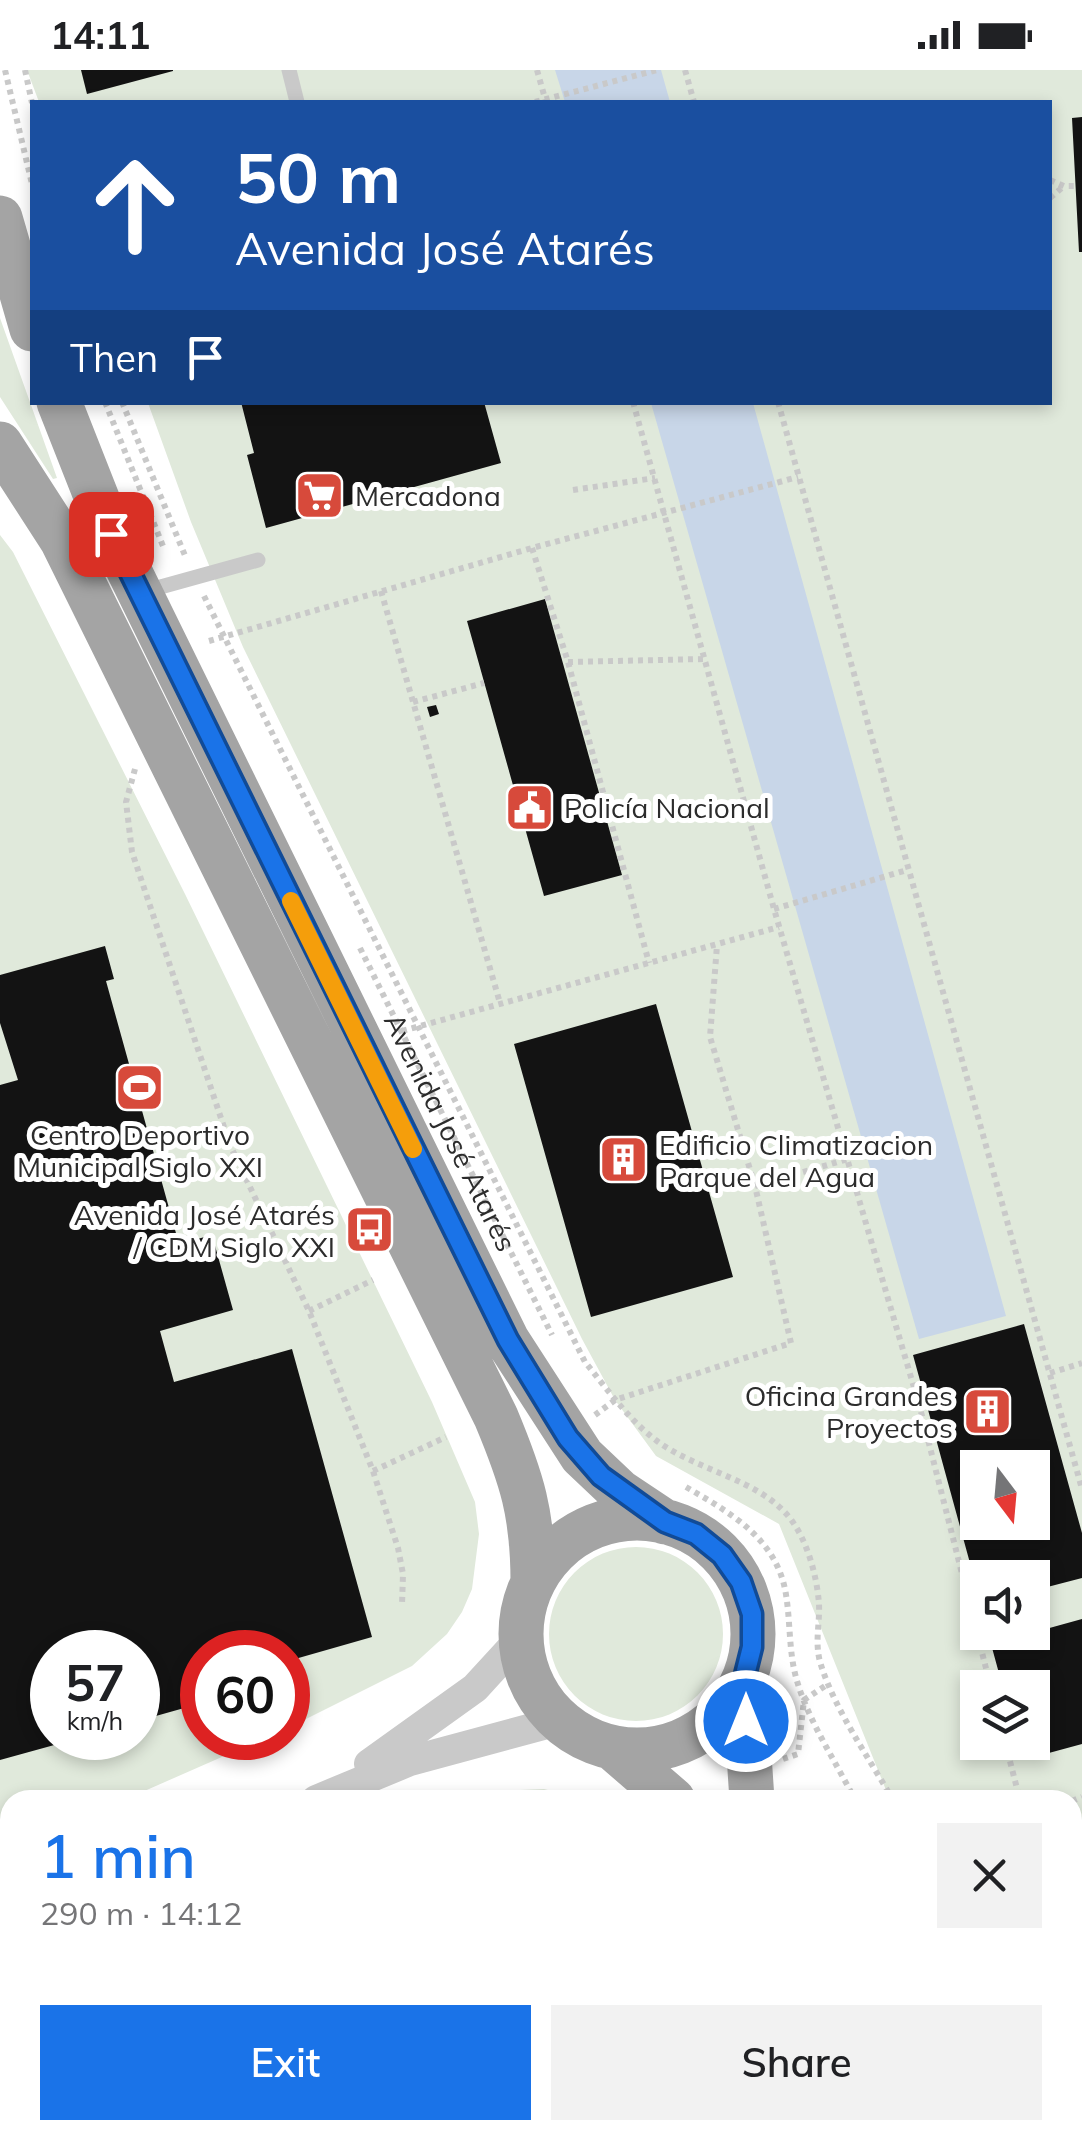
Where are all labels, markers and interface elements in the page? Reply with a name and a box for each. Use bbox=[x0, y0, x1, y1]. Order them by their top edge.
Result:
text: 14:11 bbox=[50, 11, 151, 59]
text: 50 m bbox=[235, 133, 401, 221]
icon: ahead bbox=[70, 140, 200, 270]
text: Avenida José Atarés bbox=[235, 220, 655, 276]
icon: arrive bbox=[178, 330, 233, 385]
text: Then bbox=[70, 334, 158, 382]
supermarket icon: Mercadona bbox=[294, 469, 346, 521]
place label: Mercadona bbox=[355, 478, 501, 513]
pin bbox=[69, 492, 154, 577]
icon: arrive bbox=[84, 507, 139, 562]
public building icon: Policía Nacional bbox=[503, 781, 555, 833]
place label: Policía Nacional bbox=[564, 790, 770, 825]
street label: Avenida José Atarés bbox=[377, 1007, 525, 1257]
sports icon: Centro Deportivo Municipal Siglo XXI bbox=[114, 1061, 166, 1113]
place label: Centro Deportivo Municipal Siglo XXI bbox=[17, 1117, 263, 1184]
place label: Edificio Climatizacion Parque del Agua bbox=[659, 1127, 933, 1194]
building icon: Edificio Climatizacion Parque del Agua bbox=[598, 1134, 650, 1186]
place label: Avenida José Atarés / CDM Siglo XXI bbox=[74, 1197, 335, 1264]
bus stop icon: Avenida José Atarés / CDM Siglo XXI bbox=[344, 1204, 396, 1256]
place label: Oficina Grandes Proyectos bbox=[745, 1378, 953, 1445]
building icon: Oficina Grandes Proyectos bbox=[962, 1385, 1014, 1437]
north arrow bbox=[960, 1450, 1050, 1540]
map controls bbox=[960, 1450, 1050, 1760]
button: sound bbox=[960, 1560, 1050, 1650]
speed limit sign: 60 bbox=[180, 1630, 310, 1760]
text: 57 bbox=[65, 1651, 125, 1714]
position arrow bbox=[694, 1669, 798, 1773]
button: layers bbox=[960, 1670, 1050, 1760]
text: km/h bbox=[67, 1705, 123, 1736]
text: 1 min bbox=[40, 1818, 196, 1893]
button: close bbox=[937, 1823, 1042, 1928]
text: 290 m · 14:12 bbox=[40, 1893, 242, 1933]
button: Exit bbox=[40, 2005, 531, 2120]
button: Share bbox=[551, 2005, 1042, 2120]

